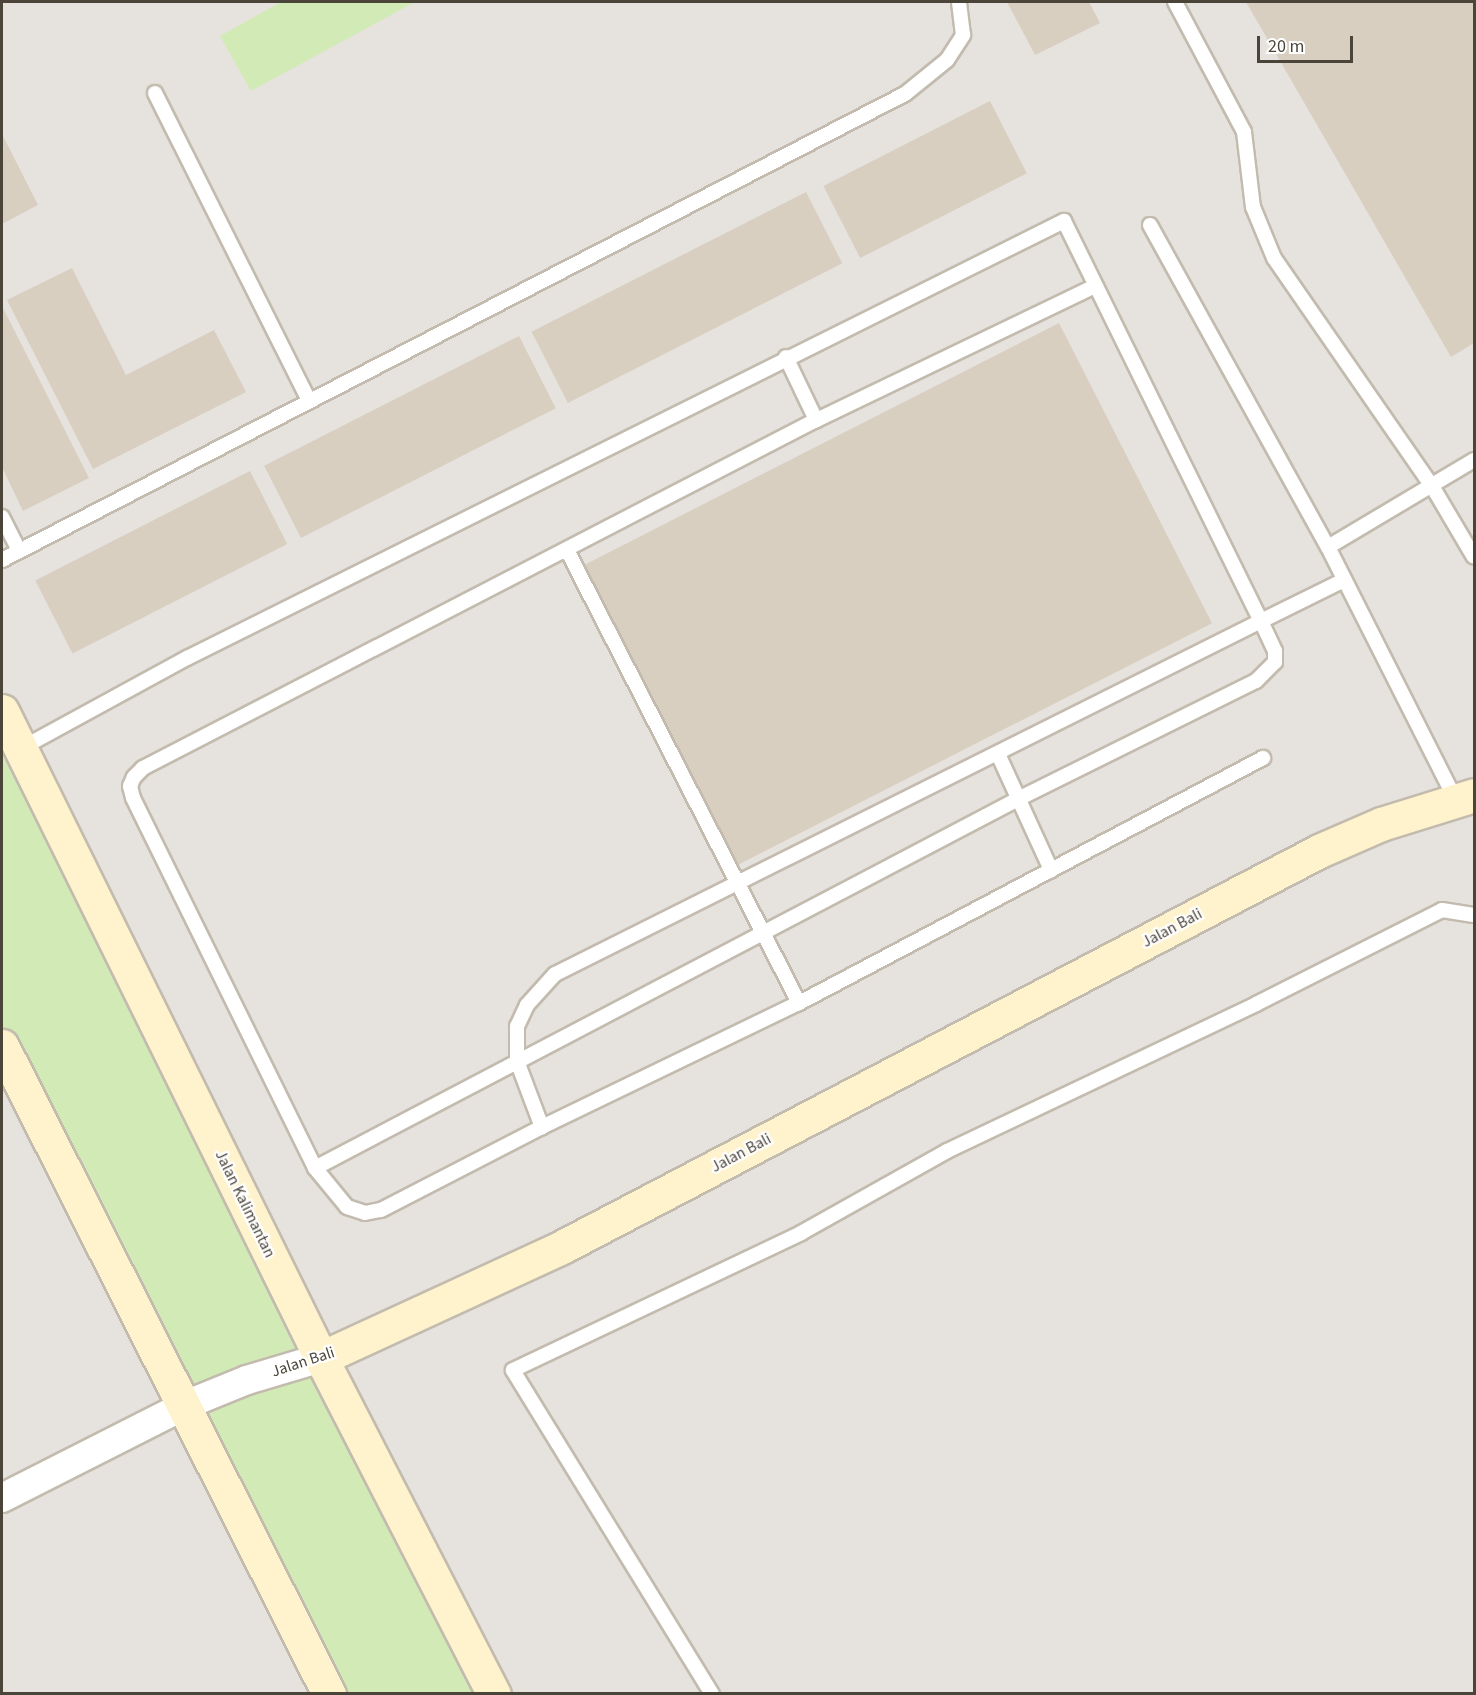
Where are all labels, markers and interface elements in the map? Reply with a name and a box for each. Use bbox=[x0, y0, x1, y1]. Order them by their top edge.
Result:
scale bar bbox=[1260, 24, 1356, 62]
text: 20 m bbox=[1268, 34, 1304, 59]
street label: Jalan Bali bbox=[1139, 904, 1205, 952]
street label: Jalan Bali bbox=[708, 1129, 774, 1177]
street label: Jalan Kalimantan bbox=[211, 1147, 279, 1261]
street label: Jalan Bali bbox=[269, 1343, 337, 1381]

